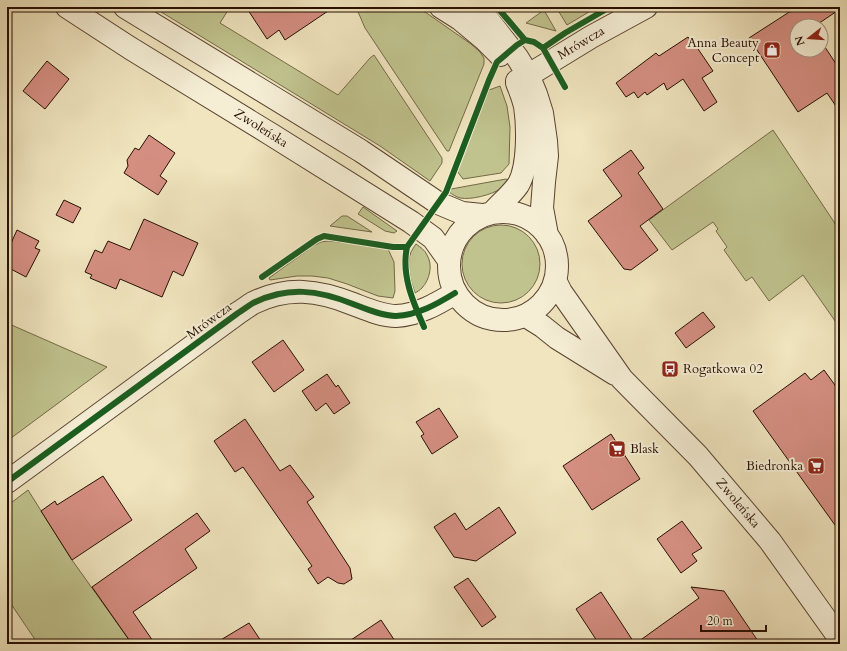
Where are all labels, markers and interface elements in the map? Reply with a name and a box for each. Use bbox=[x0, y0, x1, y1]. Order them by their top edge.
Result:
north arrow bbox=[789, 18, 829, 58]
street label: Mrówcza bbox=[554, 22, 608, 64]
place label: Anna Beauty Concept bbox=[687, 34, 759, 67]
text: N bbox=[791, 34, 808, 48]
shop icon: Anna Beauty Concept bbox=[762, 40, 782, 60]
street label: Zwoleńska bbox=[231, 104, 292, 152]
street label: Mrówcza bbox=[183, 298, 236, 344]
bus stop icon: Rogatkowa 02 bbox=[660, 359, 680, 379]
place label: Rogatkowa 02 bbox=[683, 360, 763, 378]
supermarket icon: Blask bbox=[607, 439, 627, 459]
place label: Blask bbox=[630, 440, 659, 458]
supermarket icon: Biedronka bbox=[806, 456, 826, 476]
place label: Biedronka bbox=[746, 457, 803, 475]
street label: Zwoleńska bbox=[712, 474, 765, 532]
scale bar bbox=[701, 607, 766, 633]
text: 20 m bbox=[707, 613, 734, 629]

